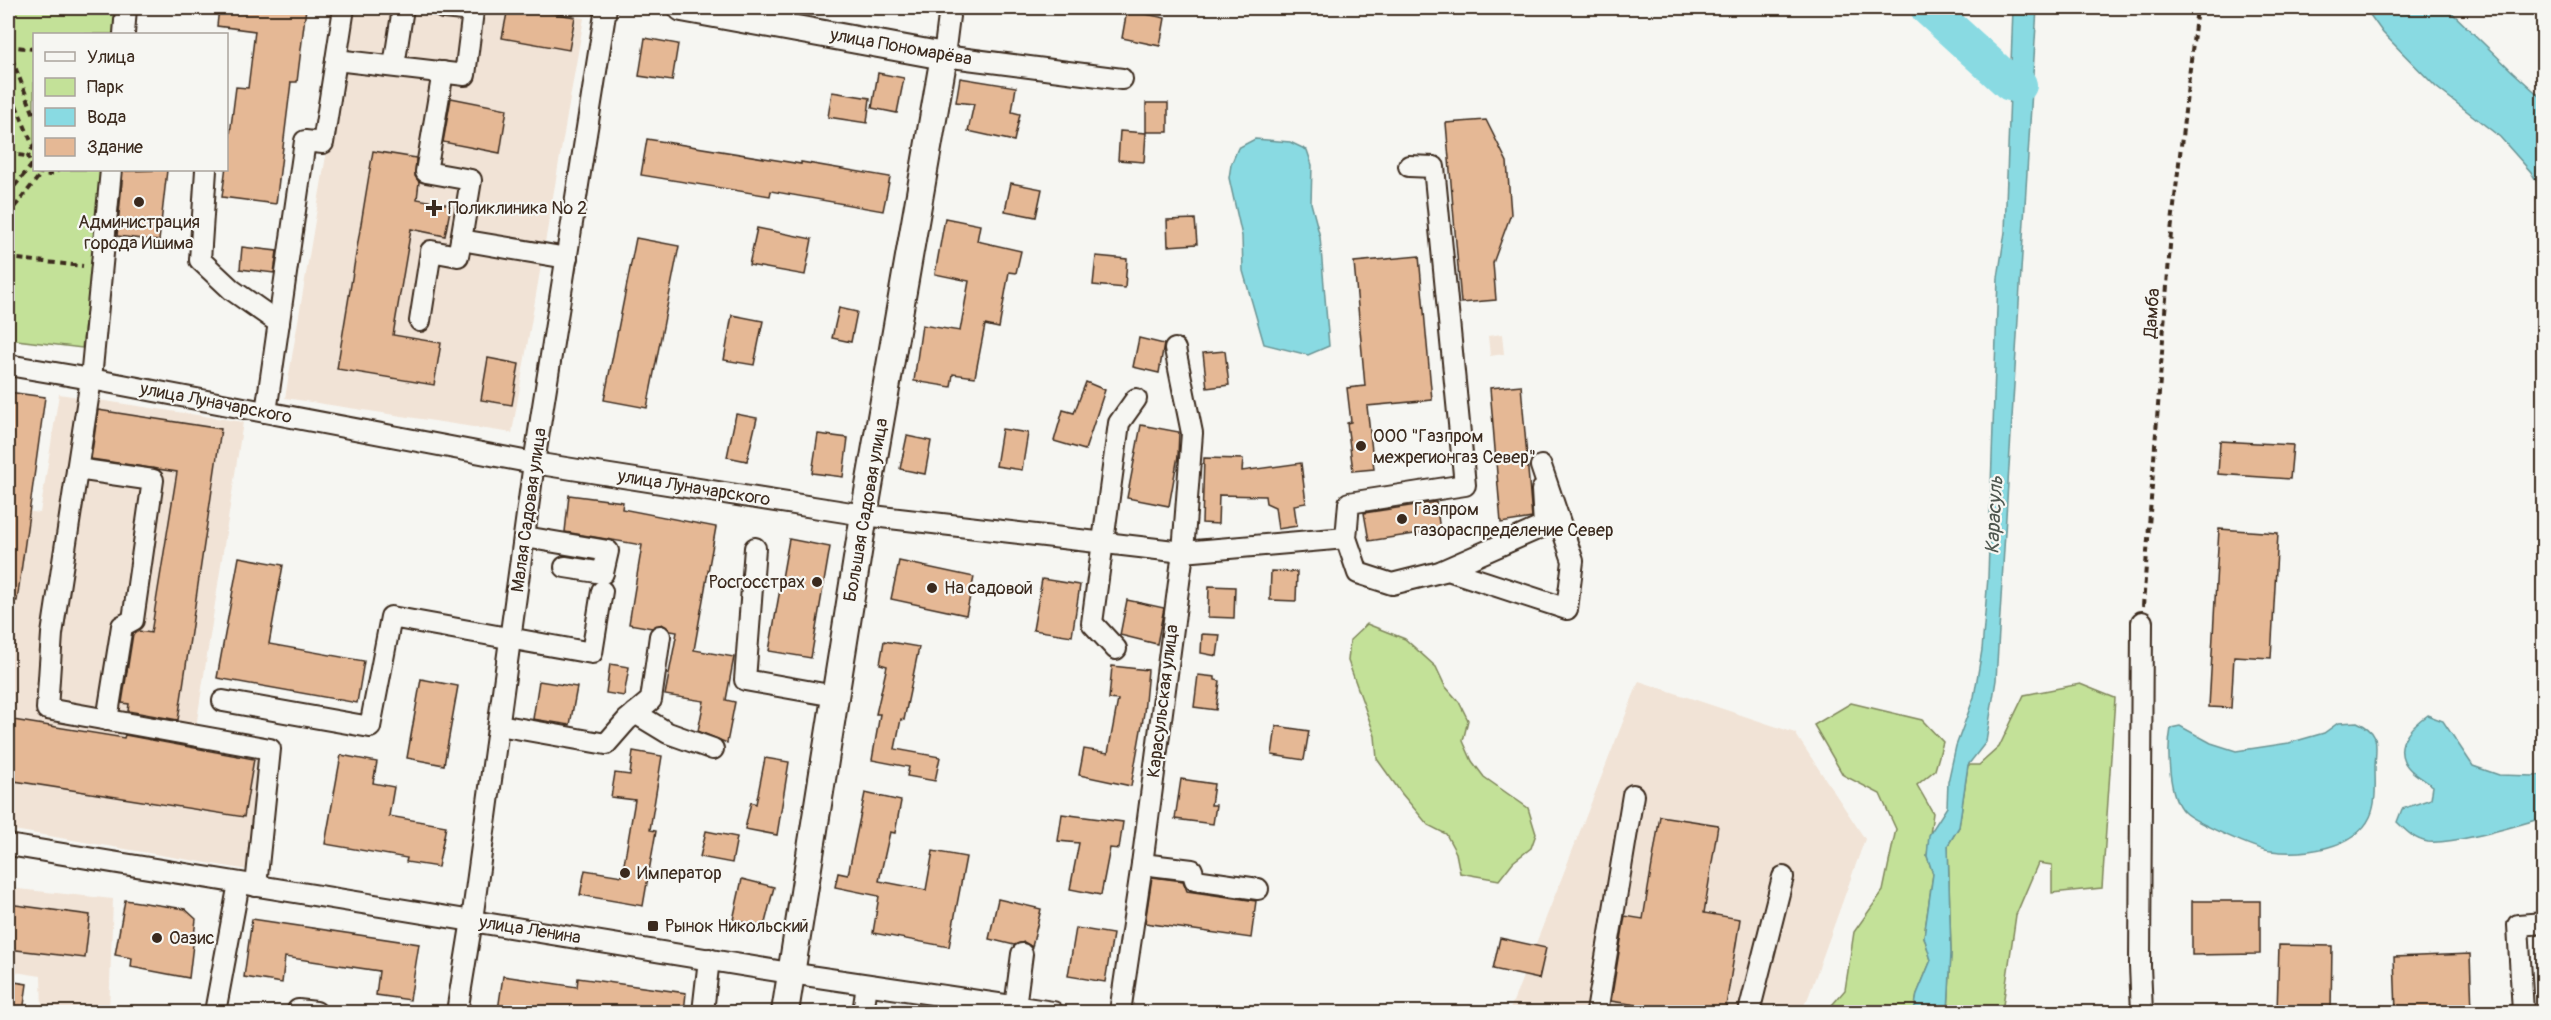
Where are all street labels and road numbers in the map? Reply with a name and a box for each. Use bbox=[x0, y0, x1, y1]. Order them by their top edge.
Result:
street label: улица Пономарёва bbox=[827, 23, 974, 71]
street label: Дамба bbox=[2139, 287, 2165, 340]
street label: улица Луначарского bbox=[137, 377, 294, 429]
street label: Большая Садовая улица bbox=[839, 416, 893, 604]
street label: Малая Садовая улица bbox=[506, 426, 552, 594]
street label: улица Луначарского bbox=[615, 464, 772, 511]
street label: Карасульская улица bbox=[1142, 623, 1184, 779]
street label: улица Ленина bbox=[476, 910, 583, 949]

